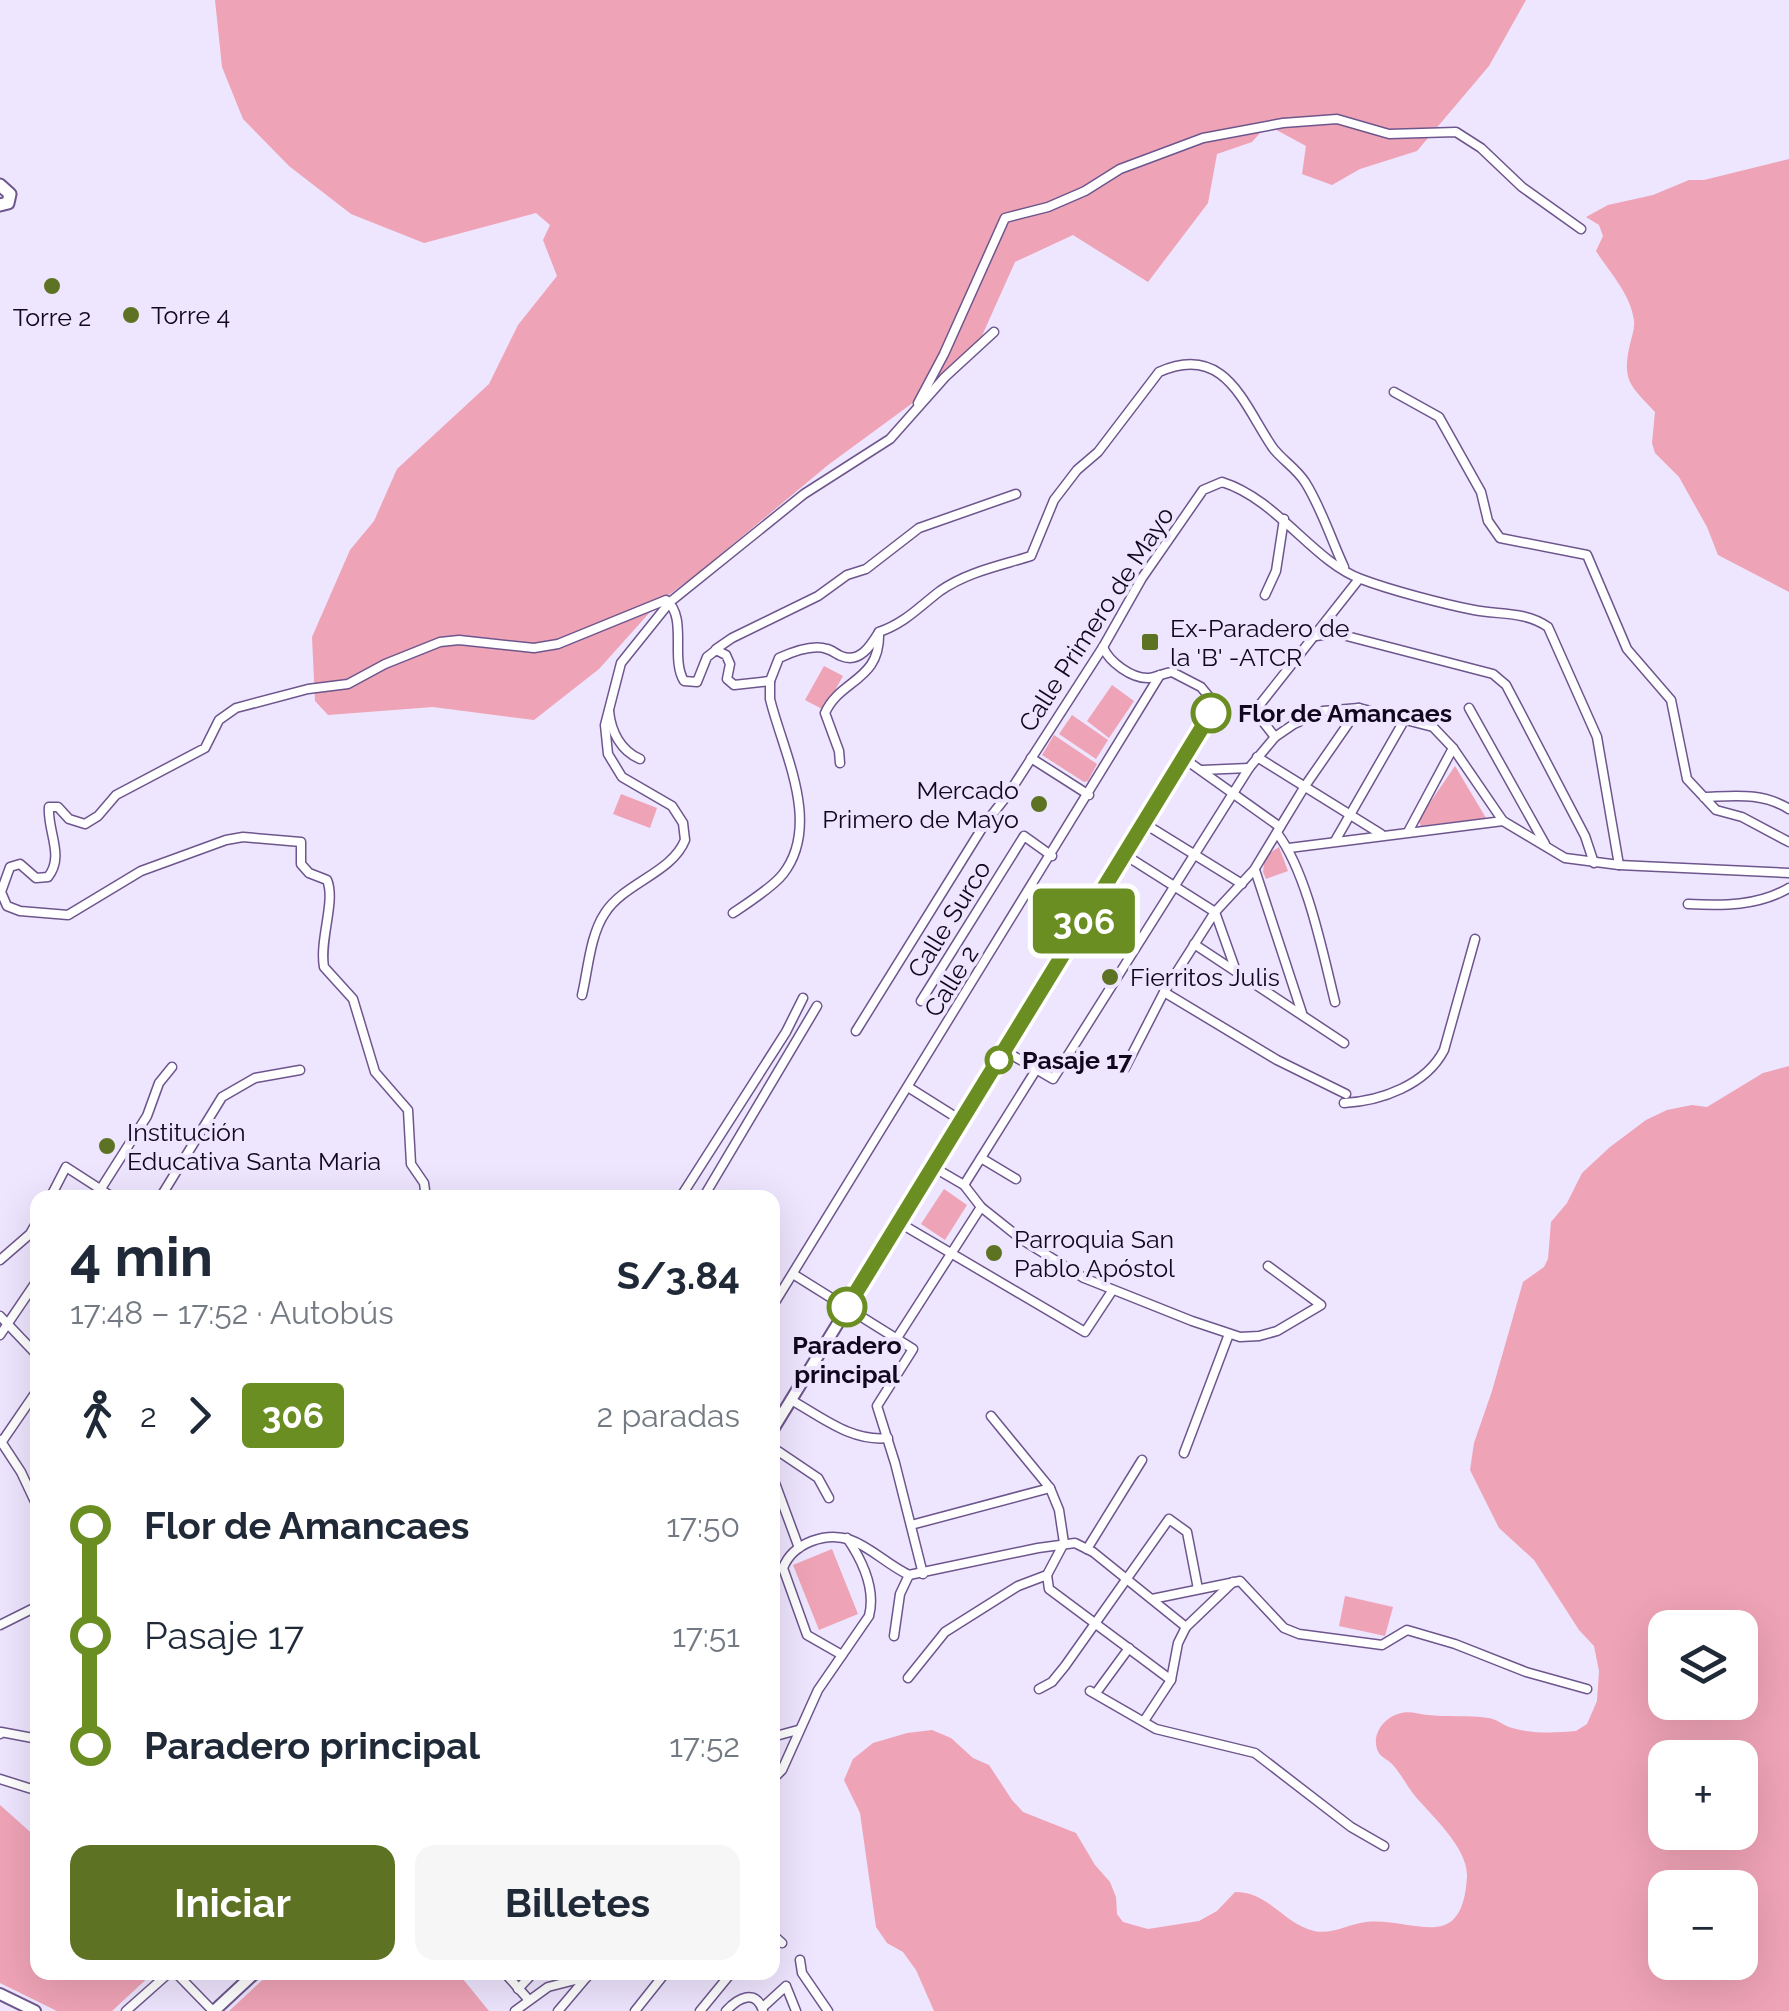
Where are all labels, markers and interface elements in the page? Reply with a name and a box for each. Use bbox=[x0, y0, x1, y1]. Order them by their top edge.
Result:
marker: Torre 2 bbox=[41, 275, 63, 297]
place label: Torre 4 bbox=[151, 300, 230, 330]
place label: Torre 2 bbox=[13, 302, 91, 332]
marker: Torre 4 bbox=[120, 304, 142, 326]
street label: Calle Primero de Mayo bbox=[1012, 501, 1180, 737]
place label: Ex-Paradero de la 'B' -ATCR bbox=[1170, 613, 1349, 672]
marker: Ex-Paradero de la 'B' -ATCR bbox=[1139, 631, 1161, 653]
marker: Flor de Amancaes bbox=[1192, 694, 1230, 732]
place label: Flor de Amancaes bbox=[1238, 698, 1452, 728]
place label: Mercado Primero de Mayo bbox=[822, 775, 1019, 834]
marker: Mercado Primero de Mayo bbox=[1028, 793, 1050, 815]
street label: Calle Surco bbox=[901, 855, 997, 983]
line badge: 306 bbox=[1026, 888, 1142, 954]
text: 306 bbox=[1053, 901, 1115, 942]
street label: Calle 2 bbox=[917, 940, 985, 1022]
place label: Fierritos Julis bbox=[1130, 962, 1280, 992]
marker: Fierritos Julis bbox=[1099, 966, 1121, 988]
place label: Pasaje 17 bbox=[1022, 1045, 1133, 1075]
marker: Pasaje 17 bbox=[986, 1047, 1012, 1073]
place label: Institución Educativa Santa Maria bbox=[127, 1117, 381, 1176]
marker: Institución Educativa Santa Maria bbox=[96, 1135, 118, 1157]
text: 4 min bbox=[70, 1224, 213, 1289]
place label: Parroquia San Pablo Apóstol bbox=[1014, 1224, 1175, 1283]
marker: Parroquia San Pablo Apóstol bbox=[983, 1242, 1005, 1264]
text: S/3.84 bbox=[617, 1253, 740, 1298]
marker: Paradero principal bbox=[828, 1288, 866, 1326]
text: 17:48 – 17:52 · Autobús bbox=[70, 1294, 394, 1331]
place label: Paradero principal bbox=[792, 1330, 902, 1389]
icon: walk bbox=[70, 1388, 125, 1443]
icon: forward bbox=[172, 1388, 227, 1443]
text: 306 bbox=[262, 1395, 324, 1436]
text: 2 bbox=[140, 1397, 157, 1434]
text: 2 paradas bbox=[597, 1397, 740, 1434]
text: Flor de Amancaes bbox=[144, 1503, 470, 1548]
text: 17:50 bbox=[666, 1507, 740, 1544]
map controls bbox=[1648, 1610, 1758, 1980]
button: layers bbox=[1648, 1610, 1758, 1720]
text: Pasaje 17 bbox=[144, 1613, 304, 1658]
text: 17:51 bbox=[672, 1617, 740, 1654]
text: Paradero principal bbox=[144, 1723, 480, 1768]
text: 17:52 bbox=[669, 1727, 740, 1764]
button: + bbox=[1648, 1740, 1758, 1850]
button: Iniciar bbox=[70, 1845, 395, 1960]
button: Billetes bbox=[415, 1845, 740, 1960]
button: − bbox=[1648, 1870, 1758, 1980]

